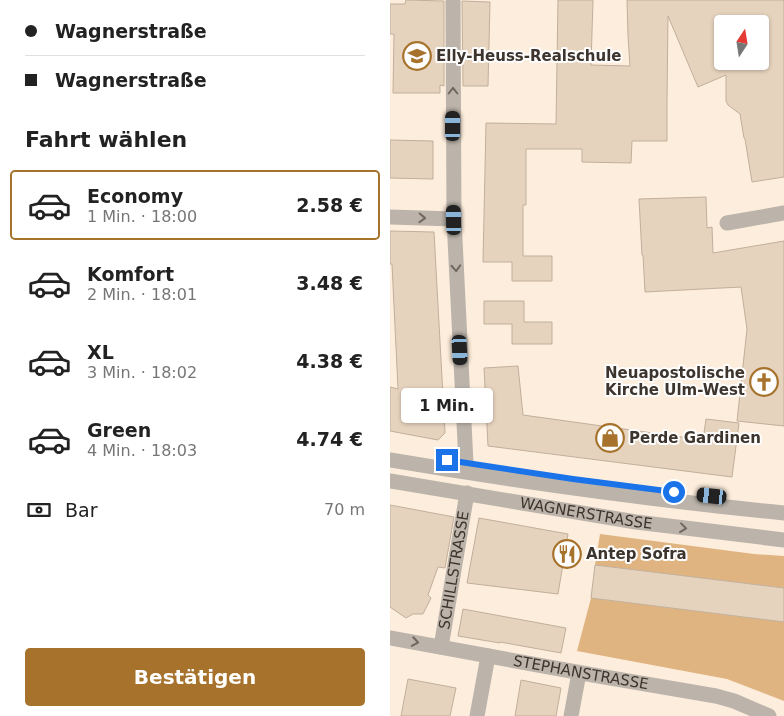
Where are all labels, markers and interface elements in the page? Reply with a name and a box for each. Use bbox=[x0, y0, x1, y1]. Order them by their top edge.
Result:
north arrow bbox=[714, 15, 769, 70]
map controls bbox=[714, 15, 769, 70]
text: Wagnerstraße bbox=[55, 20, 207, 42]
school or university icon: Elly-Heuss-Realschule bbox=[402, 41, 432, 71]
place label: Elly-Heuss-Realschule bbox=[436, 47, 622, 65]
text: Wagnerstraße bbox=[55, 69, 207, 91]
one-way arrow bbox=[448, 86, 458, 94]
car bbox=[445, 111, 460, 141]
text: Fahrt wählen bbox=[25, 127, 187, 152]
icon: car bbox=[27, 183, 72, 228]
text: Economy bbox=[87, 185, 183, 207]
text: 2.58 € bbox=[296, 194, 363, 216]
car bbox=[446, 205, 461, 235]
text: 1 Min. · 18:00 bbox=[87, 207, 197, 226]
one-way arrow bbox=[418, 213, 426, 224]
icon: car bbox=[27, 261, 72, 306]
text: Komfort bbox=[87, 263, 174, 285]
one-way arrow bbox=[451, 264, 462, 272]
text: 3.48 € bbox=[296, 272, 363, 294]
text: 2 Min. · 18:01 bbox=[87, 285, 197, 304]
car bbox=[451, 335, 468, 365]
icon: car bbox=[27, 339, 72, 384]
text: XL bbox=[87, 341, 114, 363]
text: 4.38 € bbox=[296, 350, 363, 372]
text: 3 Min. · 18:02 bbox=[87, 363, 197, 382]
place label: Neuapostolische Kirche Ulm-West bbox=[605, 364, 745, 399]
church icon: Neuapostolische Kirche Ulm-West bbox=[749, 367, 779, 397]
callout: 1 Min. bbox=[401, 388, 493, 422]
text: 1 Min. bbox=[419, 396, 475, 415]
icon: car bbox=[27, 417, 72, 462]
text: Green bbox=[87, 419, 151, 441]
shop icon: Perde Gardinen bbox=[595, 423, 625, 453]
text: 4.74 € bbox=[296, 428, 363, 450]
place label: Perde Gardinen bbox=[629, 429, 761, 447]
text: 4 Min. · 18:03 bbox=[87, 441, 197, 460]
route end bbox=[436, 449, 458, 471]
route start bbox=[663, 481, 685, 503]
car bbox=[696, 487, 727, 505]
street label: WAGNERSTRASSE bbox=[519, 494, 654, 533]
icon: cash bbox=[25, 496, 53, 524]
text: Bar bbox=[65, 499, 98, 521]
text: 70 m bbox=[324, 500, 365, 519]
street label: SCHILLSTRASSE bbox=[435, 510, 473, 631]
one-way arrow bbox=[679, 522, 687, 533]
restaurant icon: Antep Sofra bbox=[552, 539, 582, 569]
place label: Antep Sofra bbox=[586, 545, 687, 563]
one-way arrow bbox=[411, 637, 420, 647]
button: Bestätigen bbox=[25, 648, 365, 706]
street label: STEPHANSTRASSE bbox=[512, 652, 650, 693]

